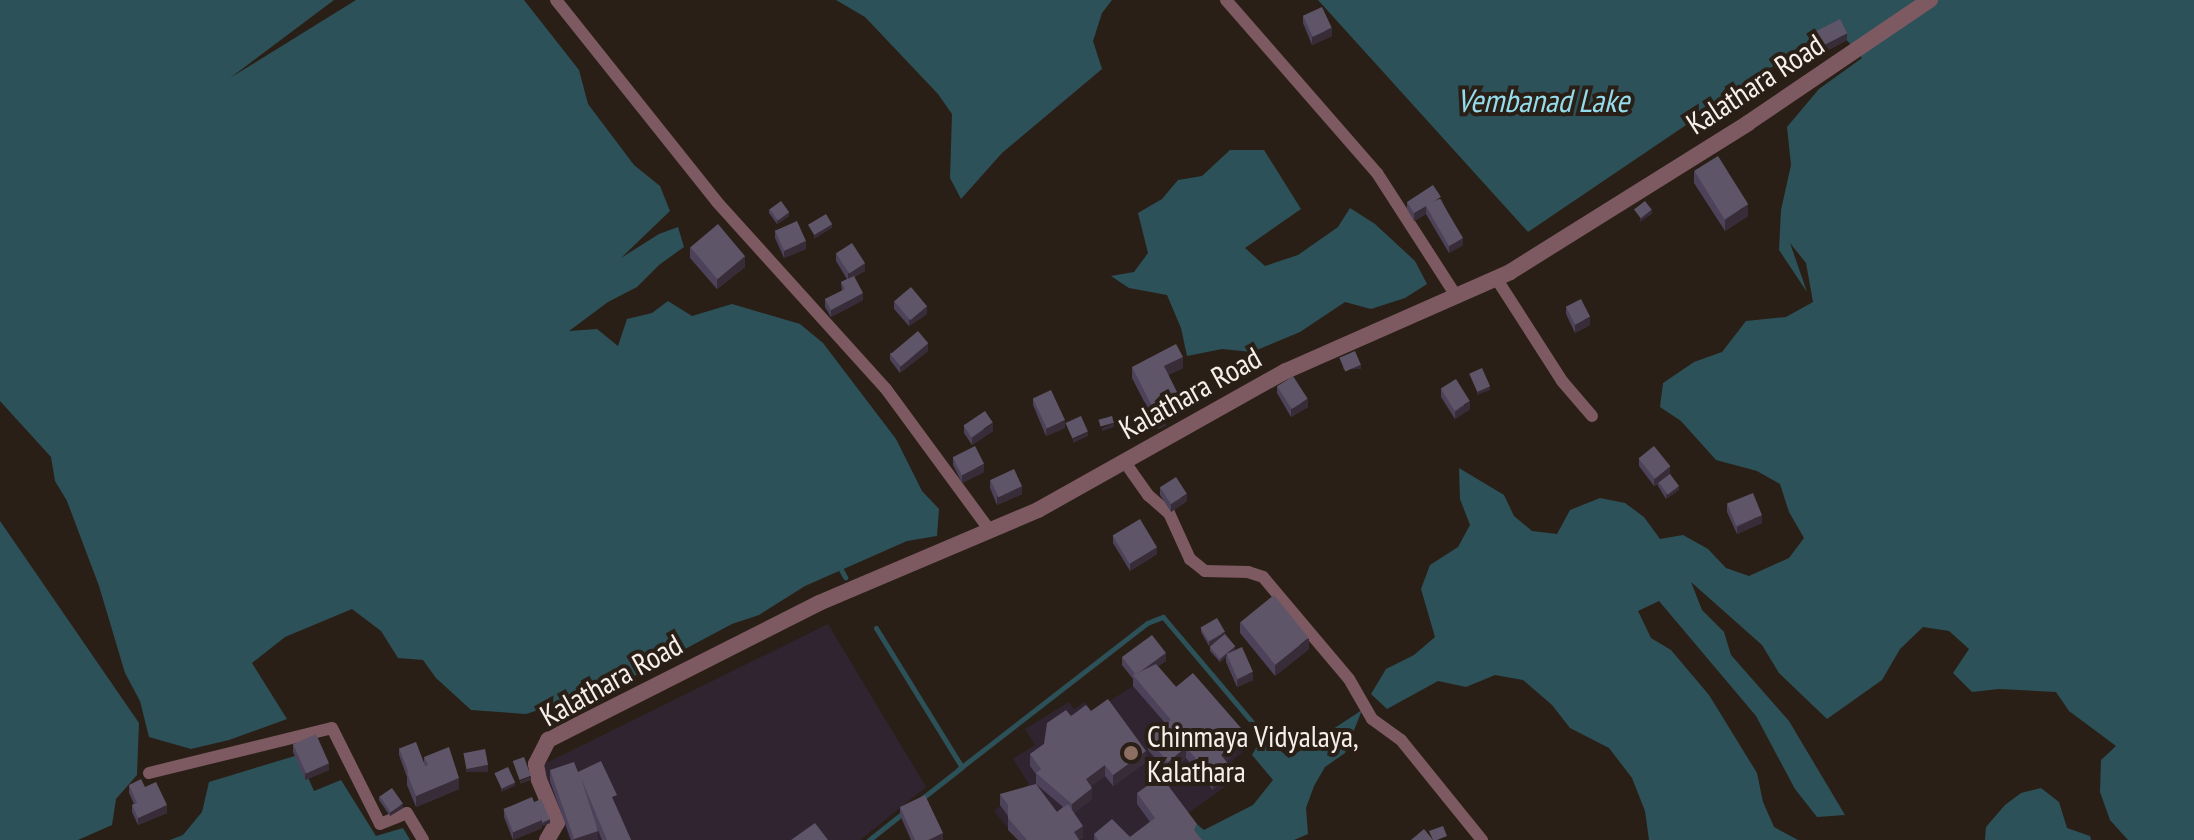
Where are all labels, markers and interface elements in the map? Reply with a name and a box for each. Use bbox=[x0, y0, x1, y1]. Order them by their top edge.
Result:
street label: Kalathara Road bbox=[1680, 26, 1830, 142]
water label: Vembanad Lake bbox=[1457, 81, 1629, 119]
street label: Kalathara Road bbox=[1113, 339, 1267, 447]
street label: Kalathara Road bbox=[534, 626, 688, 734]
place label: Chinmaya Vidyalaya, Kalathara bbox=[1147, 718, 1359, 788]
marker: Chinmaya Vidyalaya, Kalathara bbox=[1122, 744, 1140, 762]

